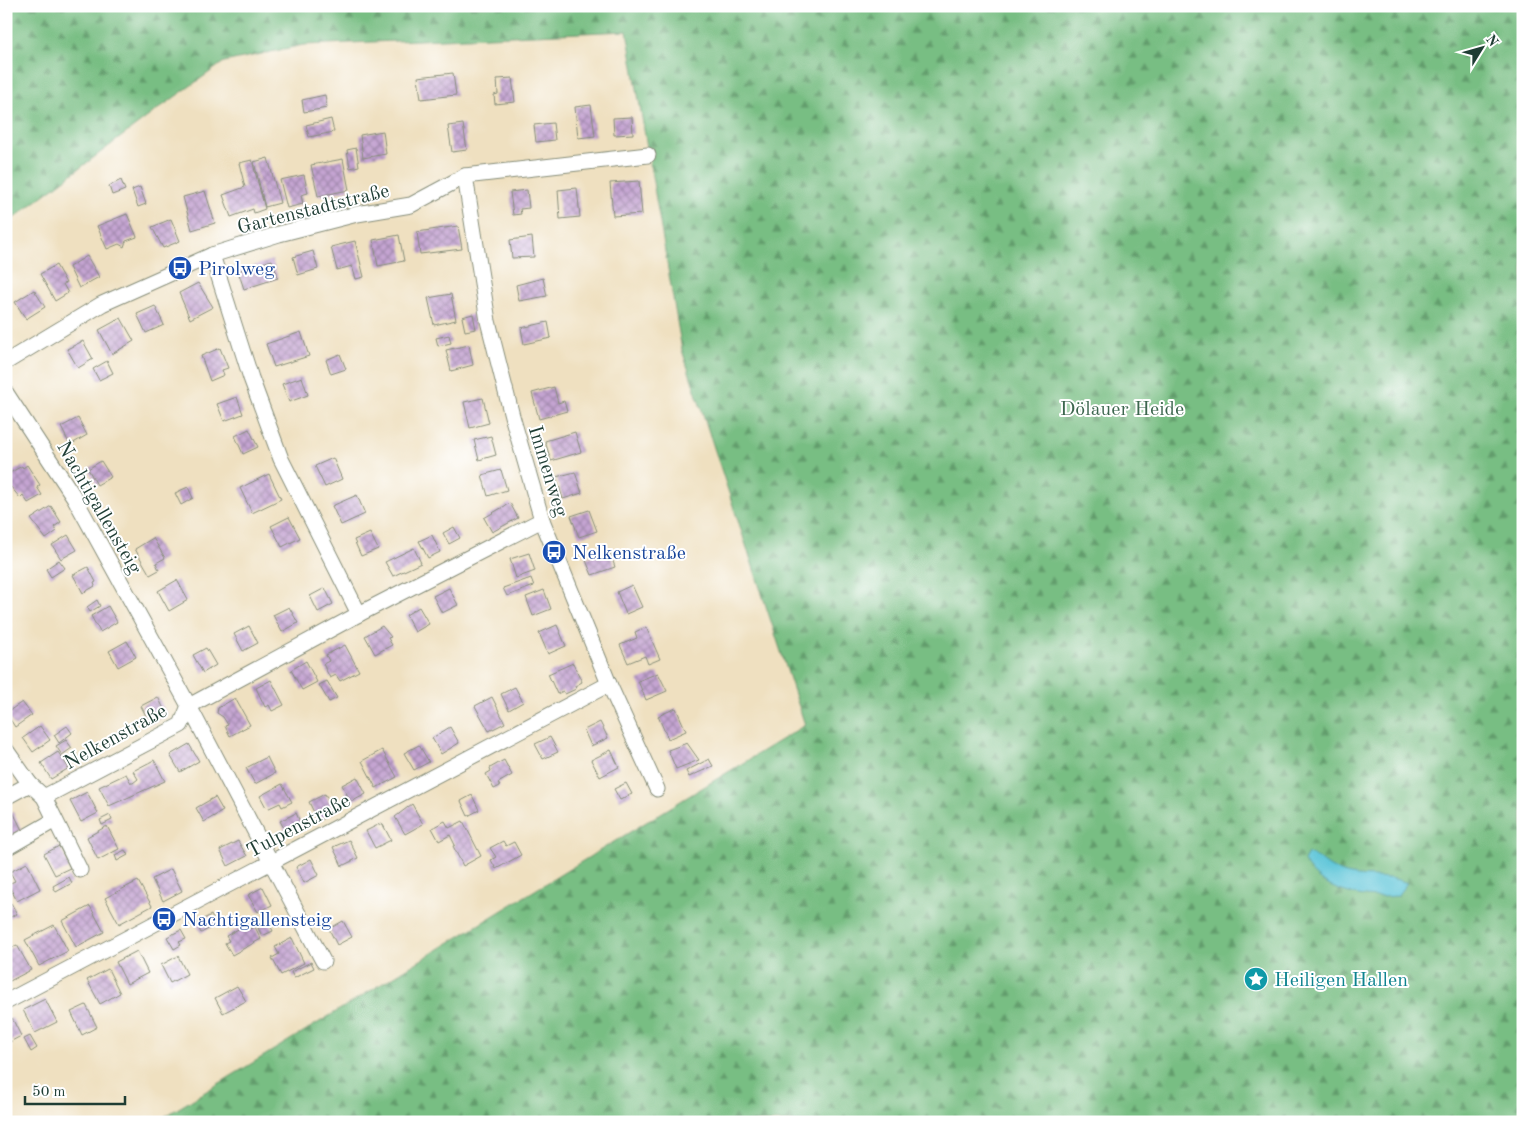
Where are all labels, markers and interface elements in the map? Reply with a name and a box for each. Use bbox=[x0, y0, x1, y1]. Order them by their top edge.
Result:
north arrow bbox=[1456, 22, 1506, 72]
text: N bbox=[1483, 32, 1501, 50]
street label: Gartenstadtstraße bbox=[235, 181, 392, 239]
bus stop icon: Pirolweg bbox=[167, 255, 193, 281]
place label: Pirolweg bbox=[198, 260, 275, 280]
park label: Dölauer Heide bbox=[1060, 400, 1184, 420]
street label: Immenweg bbox=[524, 424, 570, 520]
street label: Nachtigallensteig bbox=[52, 438, 144, 578]
bus stop icon: Nelkenstraße bbox=[541, 539, 567, 565]
place label: Nelkenstraße bbox=[572, 544, 686, 564]
street label: Nelkenstraße bbox=[61, 701, 171, 774]
street label: Tulpenstraße bbox=[244, 791, 354, 862]
bus stop icon: Nachtigallensteig bbox=[151, 906, 177, 932]
place label: Nachtigallensteig bbox=[182, 911, 332, 931]
place icon: Heiligen Hallen bbox=[1243, 966, 1269, 992]
place label: Heiligen Hallen bbox=[1274, 971, 1408, 991]
scale bar bbox=[25, 1073, 125, 1105]
text: 50 m bbox=[32, 1085, 66, 1100]

